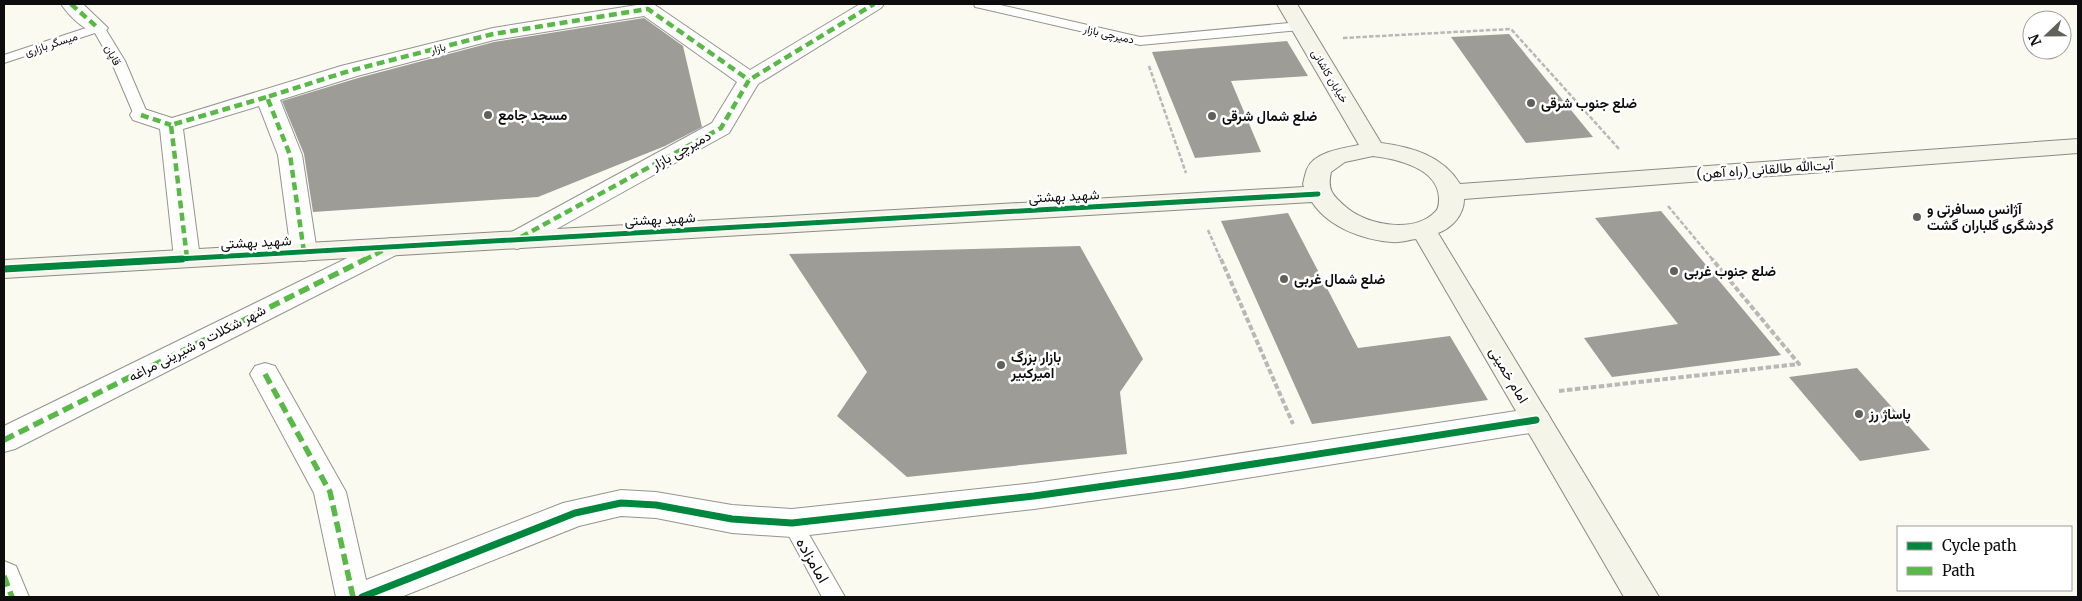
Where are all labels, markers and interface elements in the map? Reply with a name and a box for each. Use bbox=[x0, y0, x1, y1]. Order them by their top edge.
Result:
north arrow bbox=[2022, 10, 2072, 60]
street label: دمیرچی بازار bbox=[1081, 21, 1136, 48]
street label: میسگر بازاری bbox=[23, 29, 79, 59]
text: N bbox=[2025, 31, 2045, 48]
street label: بازار bbox=[428, 39, 447, 57]
street label: قاپان bbox=[101, 42, 124, 68]
street label: خیابان کاشانی bbox=[1309, 47, 1351, 105]
place label: ضلع جنوب شرقی bbox=[1541, 94, 1637, 113]
marker: ضلع جنوب شرقی bbox=[1525, 97, 1537, 109]
place label: مسجد جامع bbox=[498, 106, 568, 125]
place label: ضلع شمال شرقی bbox=[1222, 107, 1318, 126]
marker: مسجد جامع bbox=[482, 109, 494, 121]
marker: ضلع شمال شرقی bbox=[1206, 110, 1218, 122]
street label: دمیرچی بازار bbox=[647, 126, 715, 175]
street label: (راه آهن) آیت‌الله طالقانی bbox=[1696, 155, 1836, 183]
street label: شهید بهشتی bbox=[1028, 185, 1100, 207]
place label: آژانس مسافرتی و گردشگری گلباران گشت bbox=[1927, 200, 2054, 234]
street label: شهید بهشتی bbox=[624, 208, 696, 230]
marker: آژانس مسافرتی و گردشگری گلباران گشت bbox=[1911, 211, 1923, 223]
street label: شهید بهشتی bbox=[220, 231, 292, 253]
place label: ضلع جنوب غربی bbox=[1684, 262, 1776, 281]
marker: ضلع جنوب غربی bbox=[1668, 265, 1680, 277]
place label: ضلع شمال غربی bbox=[1294, 270, 1385, 289]
marker: ضلع شمال غربی bbox=[1278, 273, 1290, 285]
street label: شهر شکلات و شیرینی مراغه bbox=[125, 301, 269, 385]
street label: امام خمینی bbox=[1485, 344, 1533, 406]
place label: بازار بزرگ امیرکبیر bbox=[1010, 348, 1061, 382]
marker: بازار بزرگ امیرکبیر bbox=[995, 359, 1007, 371]
place label: پاساژ رز bbox=[1868, 405, 1911, 424]
marker: پاساژ رز bbox=[1853, 408, 1865, 420]
legend bbox=[1897, 526, 2072, 591]
street label: امامزاده bbox=[791, 534, 834, 587]
text: Cycle path bbox=[1942, 536, 2017, 555]
text: Path bbox=[1942, 561, 1975, 580]

